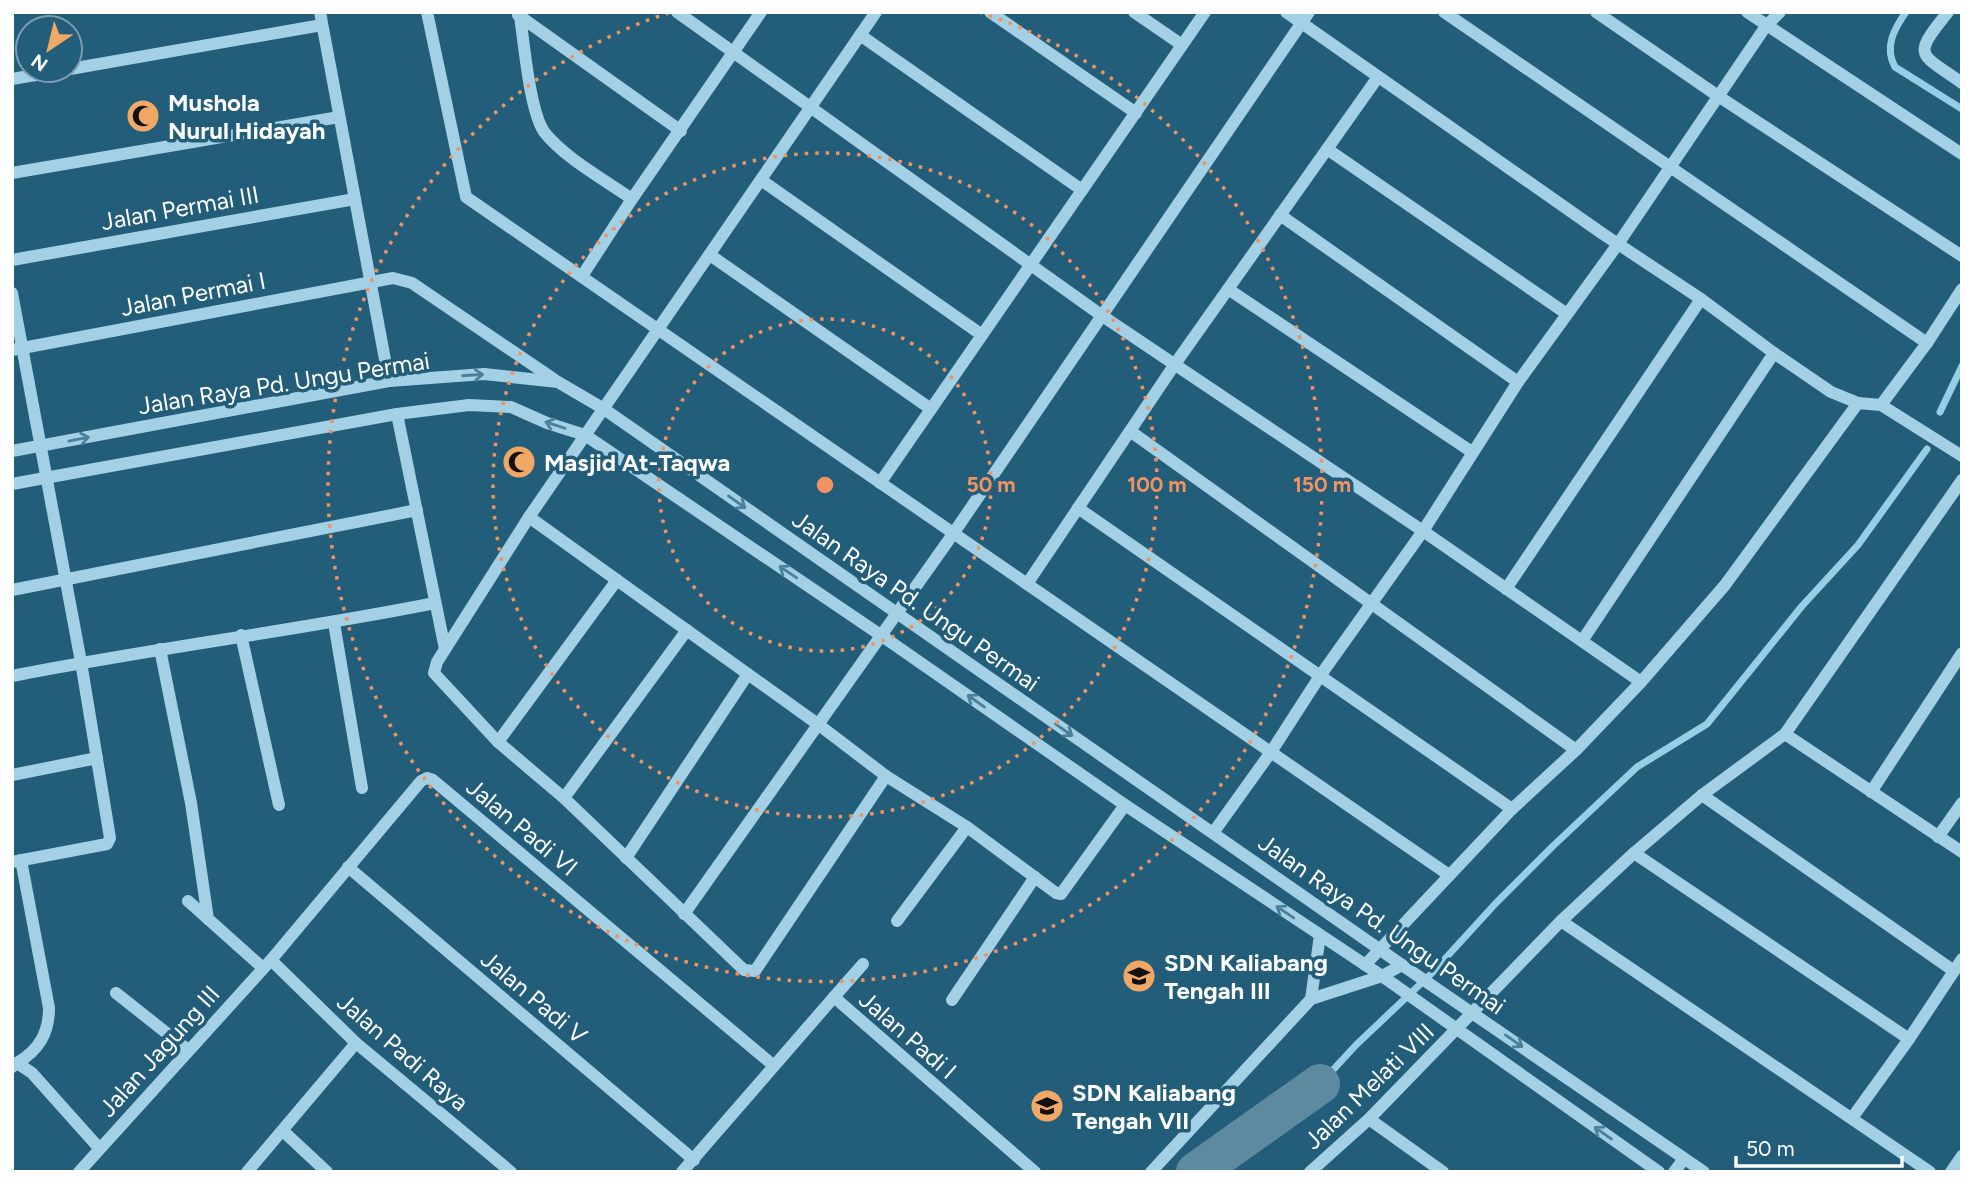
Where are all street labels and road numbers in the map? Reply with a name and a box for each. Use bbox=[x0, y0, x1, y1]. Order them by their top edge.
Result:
street label: Jalan Permai III bbox=[99, 180, 261, 236]
street label: Jalan Permai I bbox=[118, 266, 268, 322]
street label: Jalan Raya Pd. Ungu Permai bbox=[136, 346, 432, 420]
street label: Jalan Raya Pd. Ungu Permai bbox=[787, 505, 1045, 697]
street label: Jalan Padi VI bbox=[461, 772, 583, 882]
street label: Jalan Raya Pd. Ungu Permai bbox=[1253, 828, 1511, 1020]
street label: Jalan Padi V bbox=[475, 944, 593, 1050]
street label: Jalan Jagung III bbox=[93, 979, 225, 1123]
street label: Jalan Padi I bbox=[853, 985, 963, 1085]
street label: Jalan Padi Raya bbox=[331, 987, 475, 1117]
street label: Jalan Melati VIII bbox=[1298, 1017, 1440, 1155]

